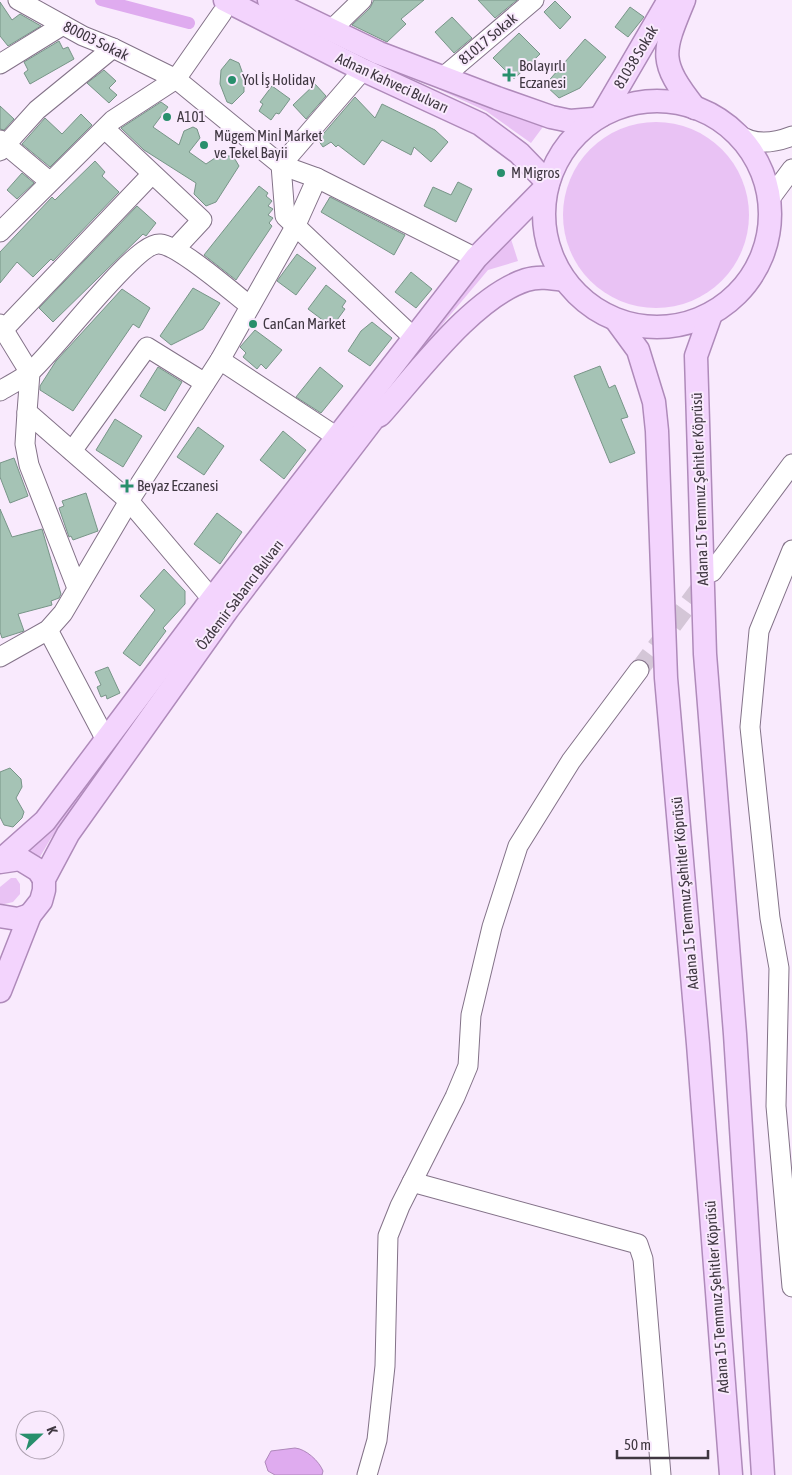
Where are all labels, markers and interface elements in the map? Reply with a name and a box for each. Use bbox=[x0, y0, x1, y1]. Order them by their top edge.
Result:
street label: 81017 Sokak bbox=[455, 9, 521, 68]
street label: 80003 Sokak bbox=[61, 17, 132, 64]
street label: 81038 Sokak bbox=[610, 22, 661, 91]
street label: Adnan Kahveci Bulvarı bbox=[333, 49, 451, 116]
place label: Bolayırlı Eczanesi bbox=[519, 57, 566, 91]
marker: Bolayırlı Eczanesi bbox=[503, 69, 515, 81]
place label: Yol İş Holiday bbox=[242, 71, 316, 88]
marker: Yol İş Holiday bbox=[226, 74, 238, 86]
place label: A101 bbox=[177, 108, 206, 125]
marker: A101 bbox=[161, 111, 173, 123]
place label: Mügem Minİ Market ve Tekel Bayii bbox=[214, 127, 323, 161]
marker: Mügem Minİ Market ve Tekel Bayii bbox=[198, 139, 210, 151]
place label: M Migros bbox=[511, 164, 560, 181]
marker: M Migros bbox=[495, 167, 507, 179]
place label: CanCan Market bbox=[263, 315, 346, 332]
marker: CanCan Market bbox=[247, 318, 259, 330]
street label: Adana 15 Temmuz Şehitler Köprüsü bbox=[688, 392, 711, 586]
place label: Beyaz Eczanesi bbox=[137, 477, 218, 494]
marker: Beyaz Eczanesi bbox=[121, 480, 133, 492]
street label: Özdemir Sabancı Bulvarı bbox=[193, 536, 287, 653]
street label: Adana 15 Temmuz Şehitler Köprüsü bbox=[668, 796, 701, 990]
street label: Adana 15 Temmuz Şehitler Köprüsü bbox=[701, 1200, 732, 1394]
north arrow bbox=[15, 1410, 65, 1460]
text: K bbox=[43, 1424, 61, 1436]
scale bar bbox=[617, 1428, 708, 1460]
text: 50 m bbox=[624, 1436, 651, 1453]

